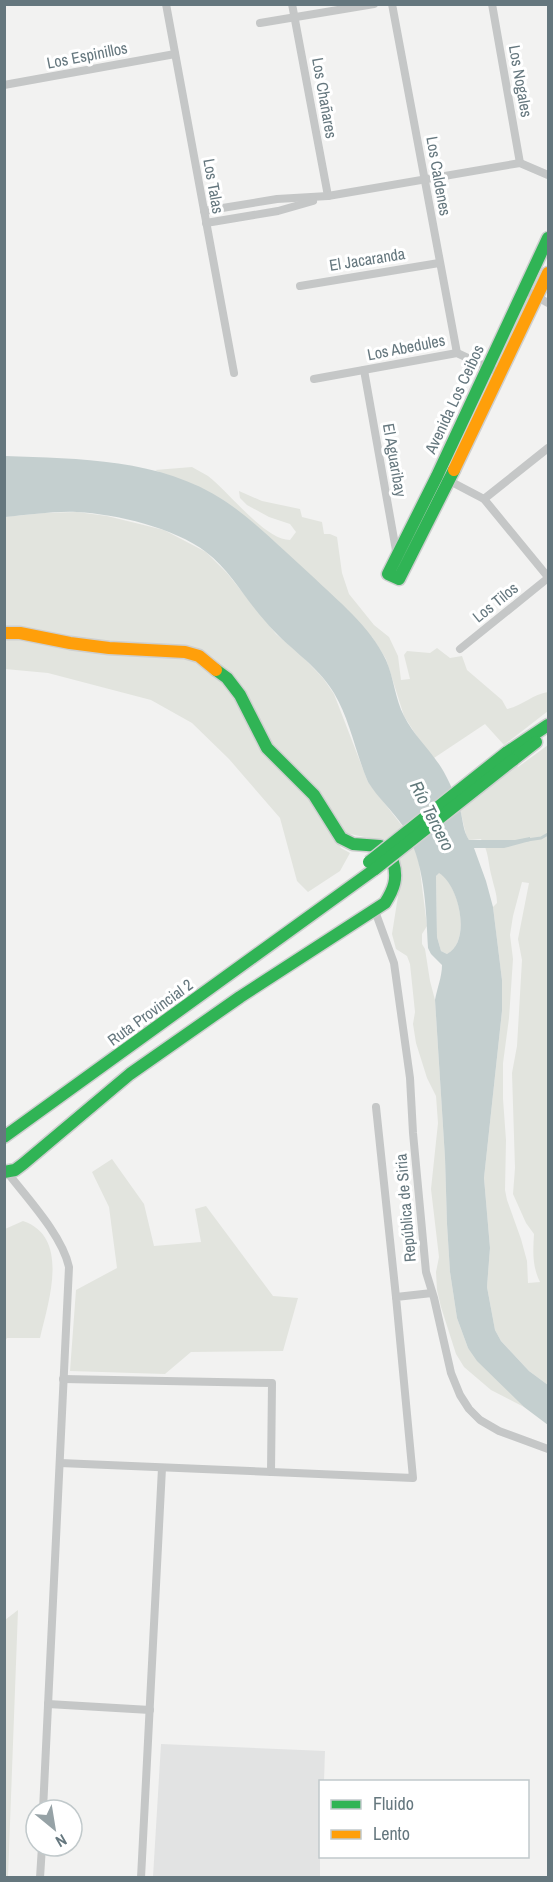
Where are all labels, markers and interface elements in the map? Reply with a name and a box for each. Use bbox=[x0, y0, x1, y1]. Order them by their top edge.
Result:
street label: Los Espinillos bbox=[45, 36, 129, 74]
street label: Los Nogales bbox=[504, 43, 538, 119]
street label: Los Chañares bbox=[307, 56, 343, 140]
street label: Los Caldenes bbox=[421, 135, 457, 217]
street label: Los Talas bbox=[198, 157, 230, 215]
street label: El Jacaranda bbox=[327, 242, 407, 276]
street label: Los Abedules bbox=[365, 329, 447, 365]
street label: Avenida Los Ceibos bbox=[419, 341, 489, 458]
street label: El Aguaribay bbox=[378, 421, 412, 499]
street label: Los Tilos bbox=[468, 577, 522, 627]
water label: Río Tercero bbox=[404, 776, 461, 855]
street label: Ruta Provincial 2 bbox=[103, 974, 197, 1050]
street label: República de Siria bbox=[389, 1152, 421, 1263]
legend bbox=[319, 1780, 529, 1858]
text: Fluido bbox=[373, 1791, 414, 1816]
north arrow bbox=[24, 1798, 84, 1858]
text: Lento bbox=[373, 1821, 410, 1846]
text: N bbox=[52, 1829, 71, 1853]

